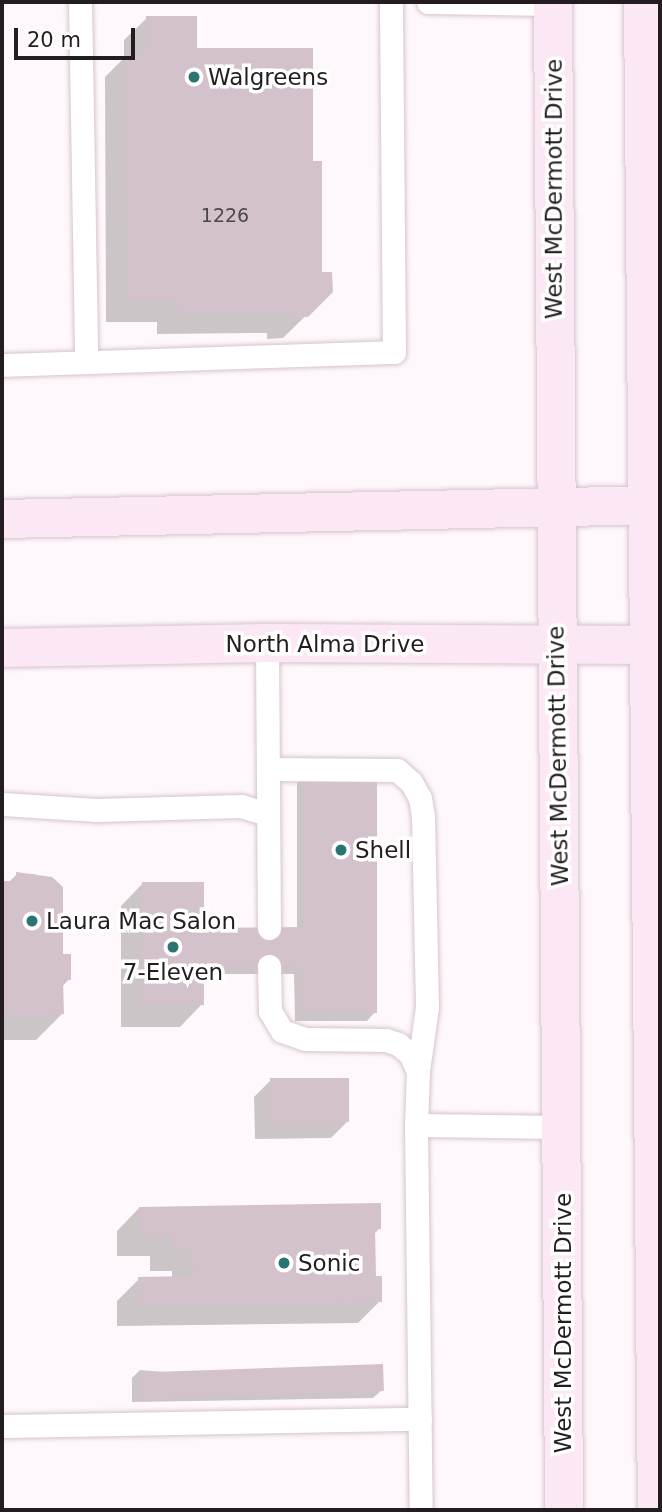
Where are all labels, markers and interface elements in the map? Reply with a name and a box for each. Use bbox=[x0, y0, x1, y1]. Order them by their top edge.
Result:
scale bar bbox=[18, 14, 138, 58]
text: 20 m bbox=[27, 28, 81, 52]
street label: West McDermott Drive bbox=[540, 59, 568, 319]
place label: Walgreens bbox=[208, 63, 328, 91]
marker: Walgreens bbox=[186, 69, 202, 85]
house number: 1226 bbox=[201, 205, 249, 227]
street label: West McDermott Drive bbox=[542, 626, 574, 886]
street label: North Alma Drive bbox=[226, 630, 424, 658]
place label: Shell bbox=[355, 836, 411, 864]
marker: Shell bbox=[333, 842, 349, 858]
place label: Laura Mac Salon bbox=[46, 907, 236, 935]
marker: Laura Mac Salon bbox=[24, 913, 40, 929]
marker: 7-Eleven bbox=[165, 939, 181, 955]
place label: 7-Eleven bbox=[123, 958, 223, 986]
street label: West McDermott Drive bbox=[549, 1193, 577, 1453]
place label: Sonic bbox=[298, 1249, 360, 1277]
marker: Sonic bbox=[276, 1255, 292, 1271]

